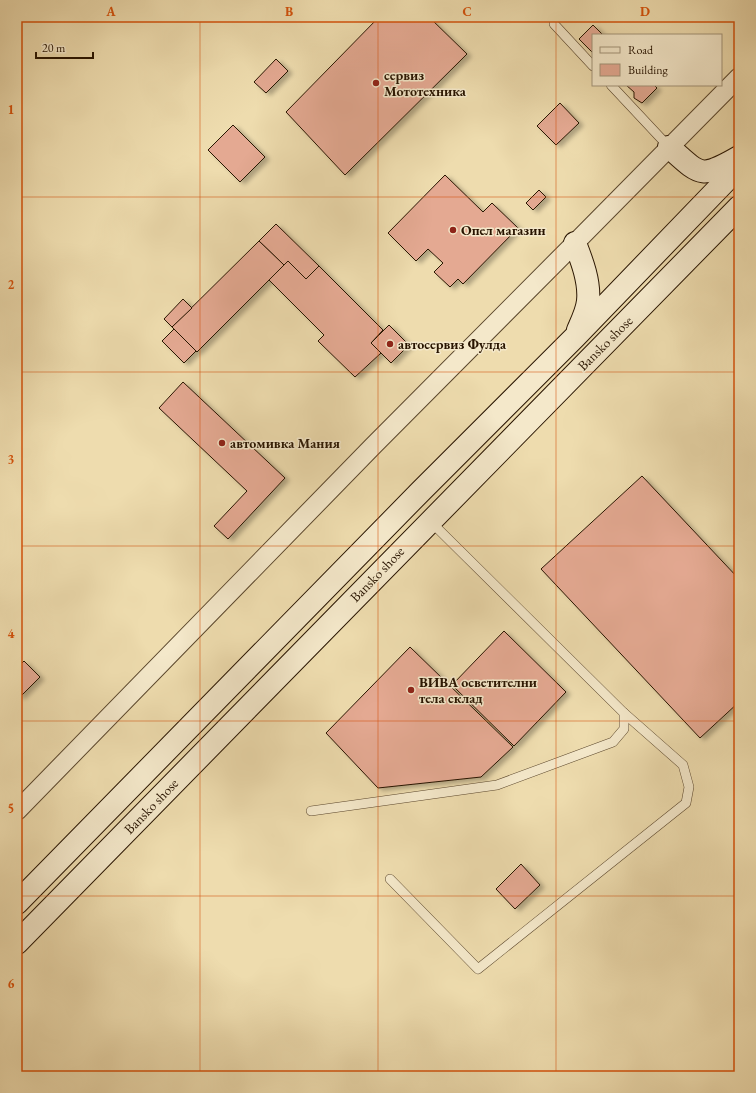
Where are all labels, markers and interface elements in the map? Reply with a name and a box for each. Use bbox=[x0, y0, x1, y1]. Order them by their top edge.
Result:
text: A bbox=[105, 3, 116, 20]
text: B bbox=[285, 3, 293, 20]
text: C bbox=[462, 3, 472, 20]
text: D bbox=[640, 3, 650, 20]
scale bar bbox=[36, 34, 93, 60]
legend bbox=[592, 34, 722, 86]
text: 20 m bbox=[42, 40, 66, 56]
text: Road bbox=[628, 42, 654, 58]
text: Building bbox=[628, 62, 669, 78]
place label: сервиз Мототехника bbox=[384, 66, 467, 100]
marker: сервиз Мототехника bbox=[371, 78, 381, 88]
text: 1 bbox=[8, 101, 15, 118]
place label: Опел магазин bbox=[461, 221, 546, 239]
marker: Опел магазин bbox=[448, 225, 458, 235]
text: 2 bbox=[8, 276, 15, 293]
street label: Bansko shose bbox=[574, 311, 637, 374]
place label: автосервиз Фулда bbox=[398, 335, 507, 353]
marker: автосервиз Фулда bbox=[385, 339, 395, 349]
place label: автомивка Мания bbox=[230, 434, 341, 452]
marker: автомивка Мания bbox=[217, 438, 227, 448]
text: 3 bbox=[8, 451, 15, 468]
street label: Bansko shose bbox=[346, 542, 408, 606]
text: 4 bbox=[8, 625, 15, 642]
place label: ВИВА осветителни тела склад bbox=[419, 673, 537, 707]
marker: ВИВА осветителни тела склад bbox=[406, 685, 416, 695]
street label: Bansko shose bbox=[120, 774, 182, 838]
text: 5 bbox=[8, 800, 14, 817]
text: 6 bbox=[8, 975, 15, 992]

